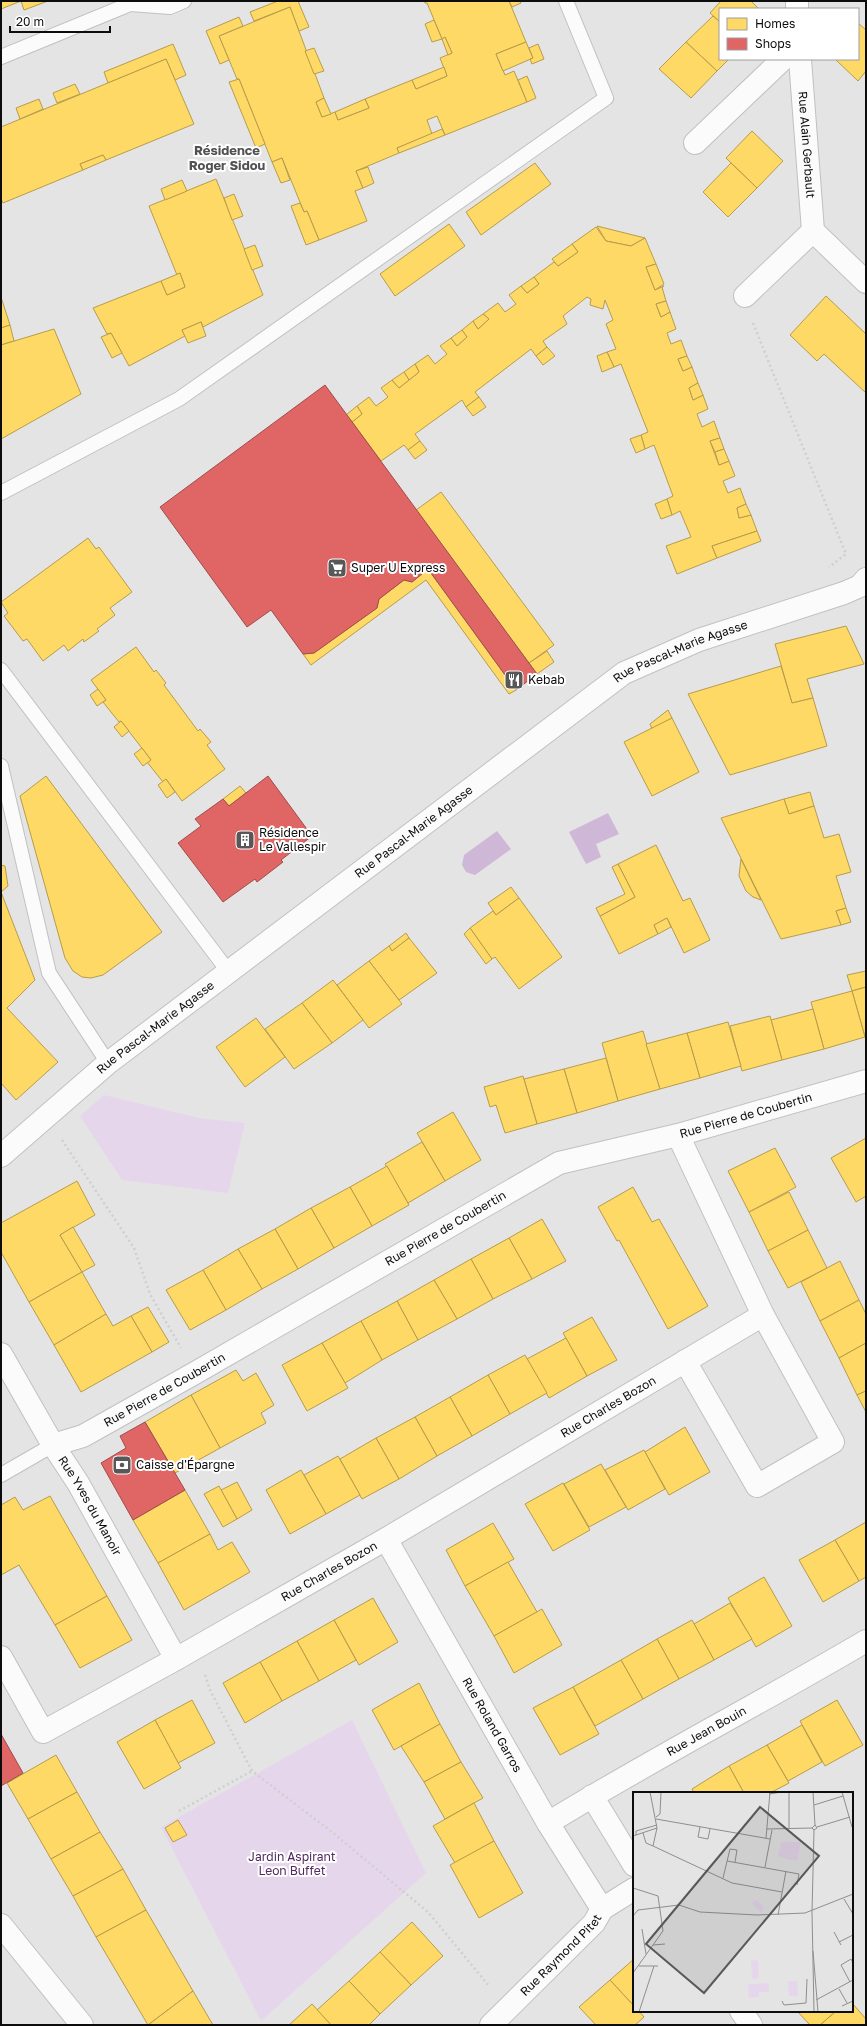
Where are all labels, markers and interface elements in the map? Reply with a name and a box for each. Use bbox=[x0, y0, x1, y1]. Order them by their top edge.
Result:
scale bar bbox=[10, 8, 110, 34]
legend bbox=[719, 8, 859, 60]
text: 20 m bbox=[16, 14, 44, 29]
text: Homes bbox=[755, 16, 795, 31]
text: Shops bbox=[755, 36, 791, 51]
street label: Rue Alain Gerbault bbox=[795, 91, 819, 199]
district label: Résidence Roger Sidou bbox=[189, 142, 265, 173]
supermarket icon: Super U Express bbox=[326, 557, 348, 579]
place label: Super U Express bbox=[351, 560, 445, 575]
street label: Rue Pascal-Marie Agasse bbox=[610, 617, 749, 686]
restaurant icon: Kebab bbox=[503, 669, 525, 691]
place label: Kebab bbox=[528, 672, 565, 687]
street label: Rue Pascal-Marie Agasse bbox=[351, 782, 475, 881]
place label: Résidence Le Vallespir bbox=[259, 825, 326, 854]
building icon: Résidence Le Vallespir bbox=[234, 829, 256, 851]
street label: Rue Pascal-Marie Agasse bbox=[93, 977, 217, 1077]
street label: Rue Pierre de Coubertin bbox=[678, 1089, 814, 1141]
street label: Rue Pierre de Coubertin bbox=[382, 1187, 508, 1269]
street label: Rue Pierre de Coubertin bbox=[101, 1349, 228, 1430]
street label: Rue Charles Bozon bbox=[558, 1372, 658, 1441]
street label: Rue Yves du Manoir bbox=[55, 1453, 125, 1558]
bank icon: Caisse d'Épargne bbox=[111, 1454, 133, 1476]
place label: Caisse d'Épargne bbox=[136, 1457, 235, 1472]
street label: Rue Charles Bozon bbox=[278, 1538, 380, 1604]
street label: Rue Roland Garros bbox=[459, 1674, 525, 1775]
street label: Rue Jean Bouin bbox=[664, 1703, 749, 1759]
inset map bbox=[633, 1792, 853, 2012]
park label: Jardin Aspirant Leon Buffet bbox=[248, 1849, 336, 1878]
street label: Rue Raymond Pitet bbox=[517, 1911, 605, 1999]

